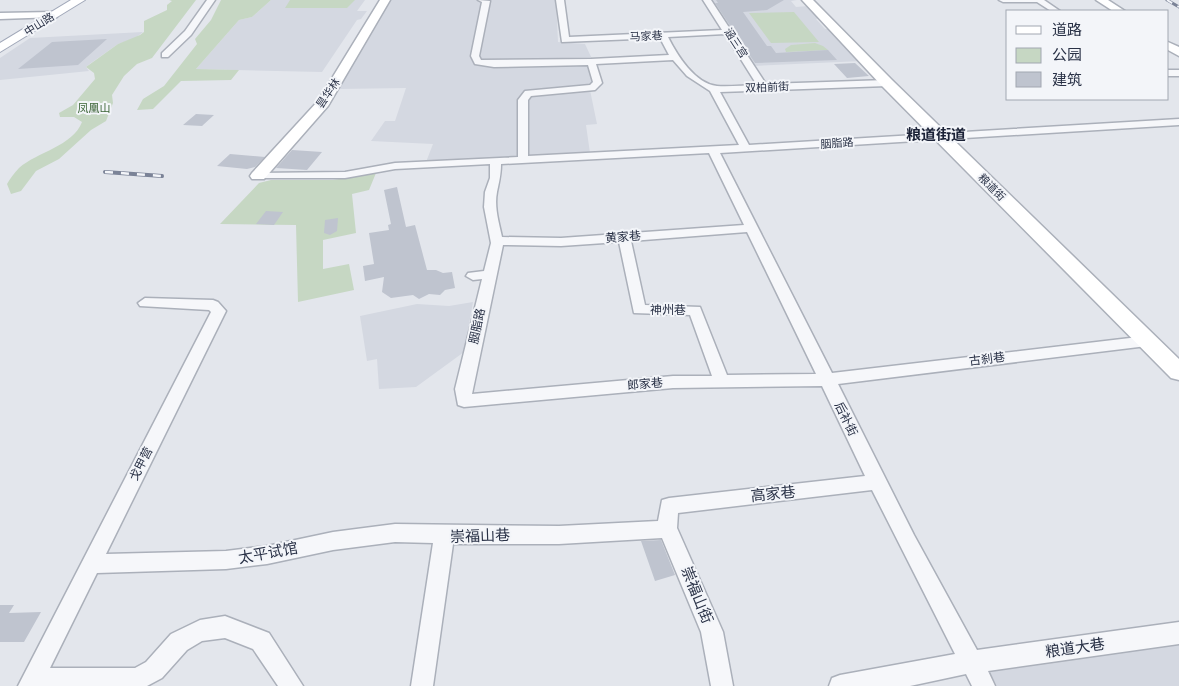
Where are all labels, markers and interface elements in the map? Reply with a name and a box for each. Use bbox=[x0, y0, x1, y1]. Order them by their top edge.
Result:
street label: 中山路 bbox=[22, 10, 56, 38]
legend bbox=[1006, 10, 1169, 100]
text: 道路 bbox=[1052, 21, 1082, 38]
street label: 涵三宫 bbox=[722, 26, 750, 60]
street label: 马家巷 bbox=[629, 29, 663, 43]
text: 公园 bbox=[1052, 46, 1082, 63]
text: 建筑 bbox=[1052, 71, 1082, 88]
street label: 昙华林 bbox=[314, 76, 342, 110]
street label: 双柏前街 bbox=[745, 80, 789, 94]
park label: 凤凰山 bbox=[78, 102, 111, 114]
district label: 粮道街道 bbox=[906, 126, 966, 143]
street label: 胭脂路 bbox=[820, 136, 854, 150]
street label: 粮道街 bbox=[976, 171, 1008, 203]
street label: 黄家巷 bbox=[604, 228, 642, 246]
street label: 神州巷 bbox=[650, 303, 686, 317]
street label: 胭脂路 bbox=[466, 307, 488, 345]
street label: 古刹巷 bbox=[968, 350, 1006, 368]
street label: 郎家巷 bbox=[626, 375, 664, 393]
street label: 后补街 bbox=[832, 400, 860, 438]
street label: 戈甲营 bbox=[127, 445, 155, 483]
street label: 高家巷 bbox=[750, 483, 796, 504]
street label: 崇福山巷 bbox=[450, 526, 510, 545]
street label: 太平试馆 bbox=[237, 539, 299, 566]
street label: 崇福山街 bbox=[678, 564, 717, 626]
street label: 粮道大巷 bbox=[1044, 635, 1106, 660]

